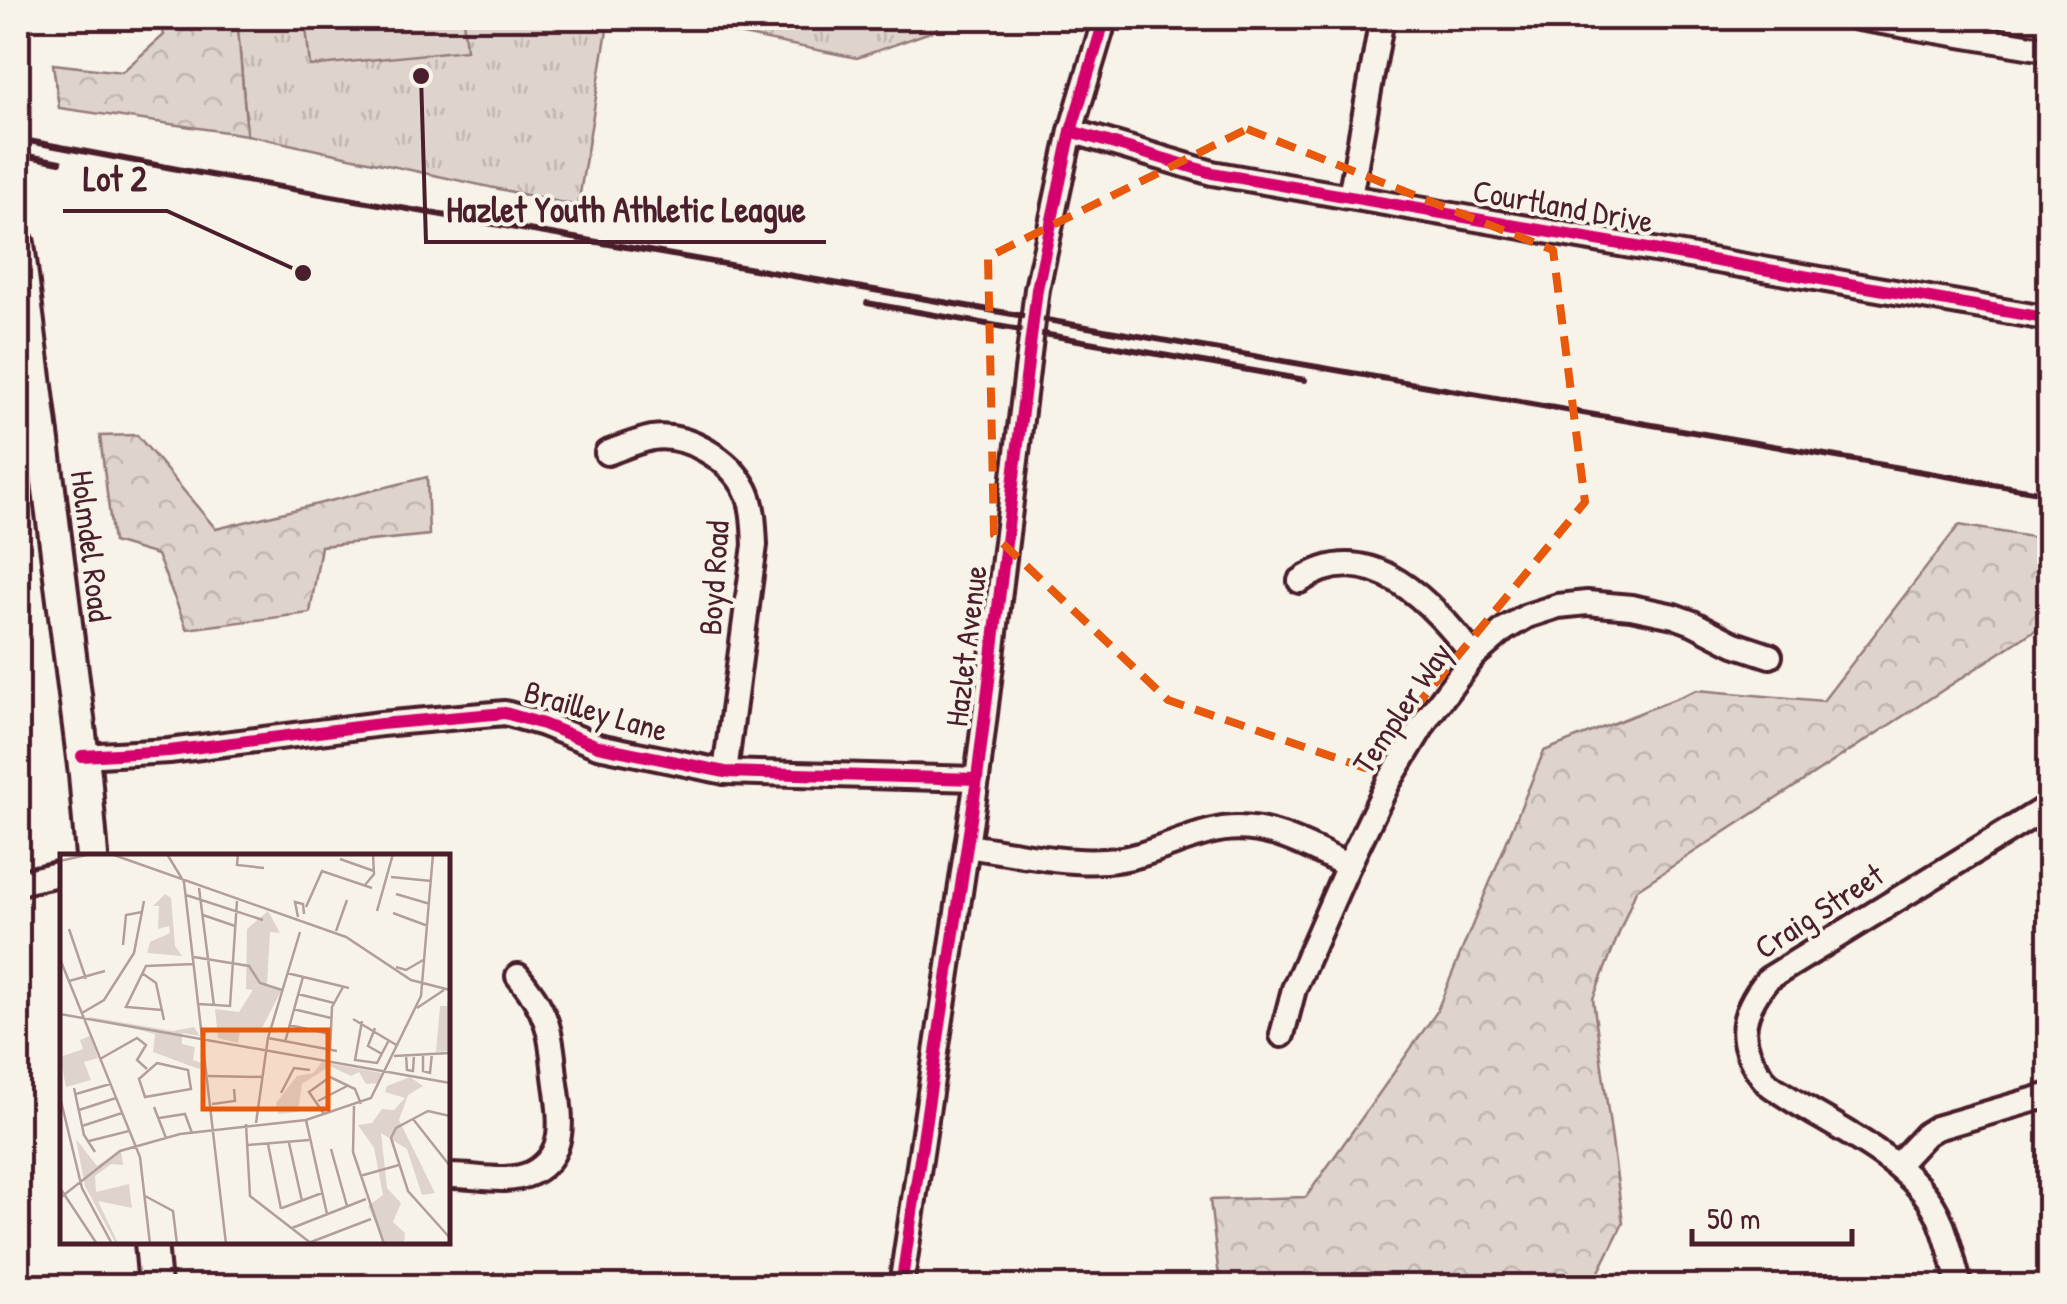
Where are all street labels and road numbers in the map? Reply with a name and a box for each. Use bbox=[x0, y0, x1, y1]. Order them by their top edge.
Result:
street label: Courtland Drive bbox=[1470, 169, 1657, 243]
street label: Holmdel Road bbox=[61, 468, 122, 624]
street label: Boyd Road bbox=[688, 519, 739, 637]
street label: Hazlet Avenue bbox=[934, 563, 997, 729]
street label: Templer Way bbox=[1342, 634, 1461, 782]
street label: Brailley Lane bbox=[519, 670, 673, 752]
street label: Craig Street bbox=[1746, 852, 1892, 968]

